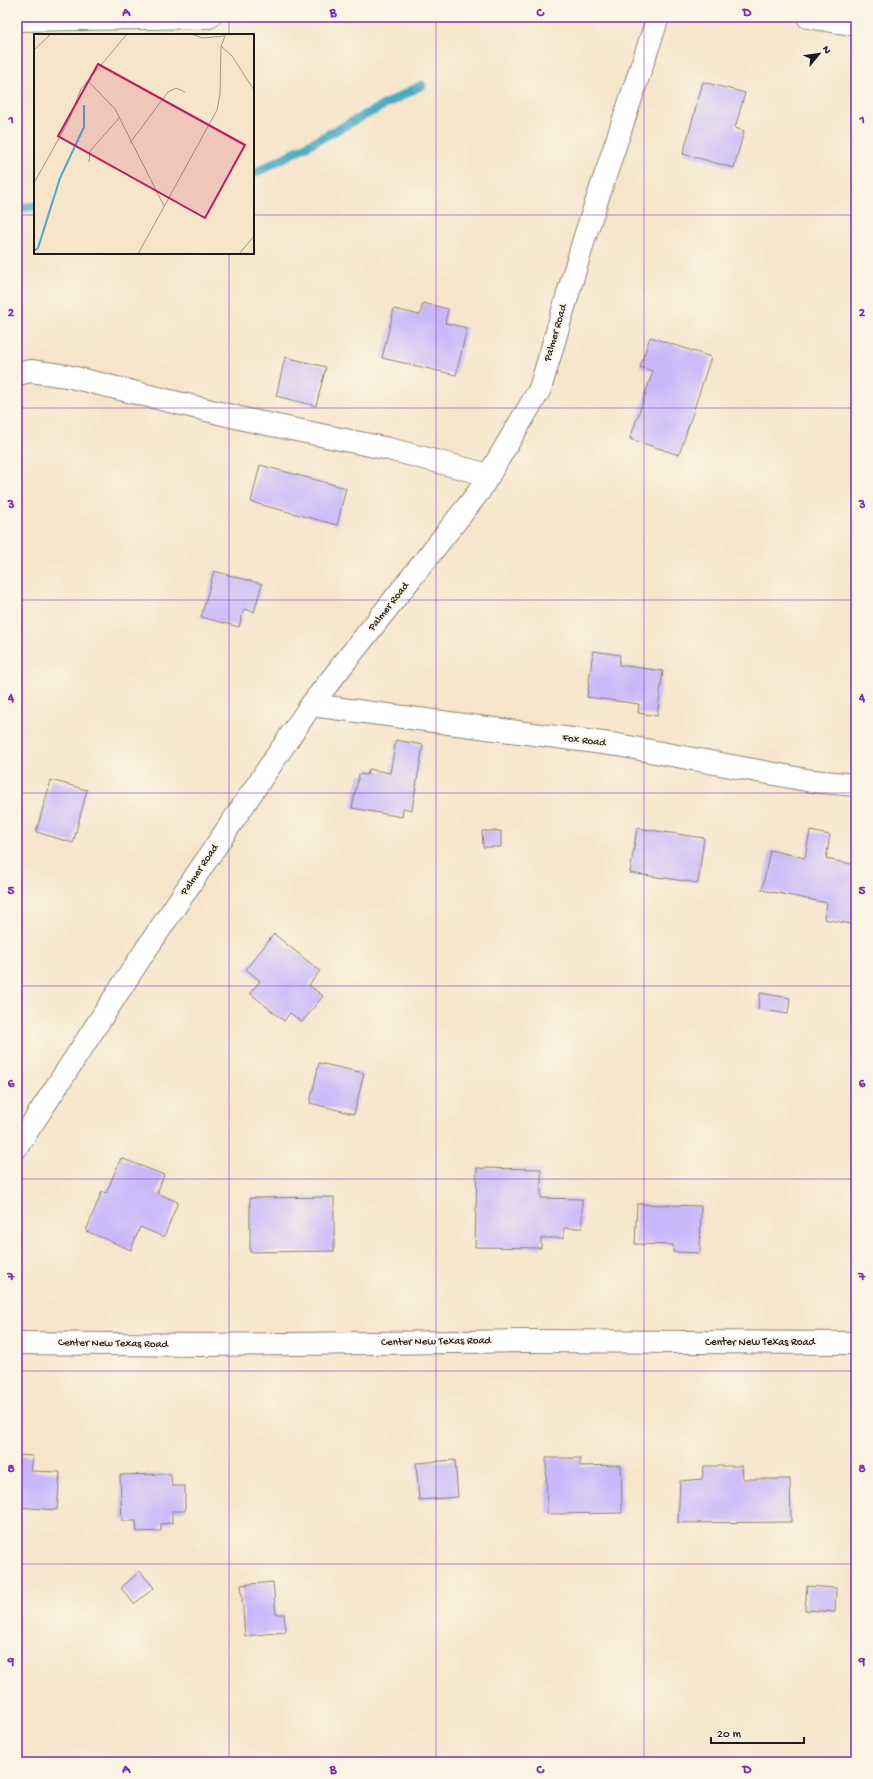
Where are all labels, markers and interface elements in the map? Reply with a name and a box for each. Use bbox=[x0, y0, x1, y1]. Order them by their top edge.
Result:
text: A bbox=[121, 6, 131, 21]
text: B bbox=[329, 6, 338, 21]
text: C bbox=[535, 6, 545, 21]
text: D bbox=[742, 6, 752, 21]
inset map bbox=[34, 34, 254, 254]
north arrow bbox=[799, 34, 839, 74]
text: N bbox=[819, 44, 833, 56]
text: 1 bbox=[7, 113, 14, 128]
text: 1 bbox=[858, 113, 865, 128]
street label: Palmer Road bbox=[542, 302, 570, 364]
text: 2 bbox=[8, 306, 15, 321]
text: 2 bbox=[859, 306, 866, 321]
text: 3 bbox=[7, 498, 15, 513]
text: 3 bbox=[858, 498, 866, 513]
street label: Palmer Road bbox=[366, 579, 413, 635]
text: 4 bbox=[7, 691, 15, 706]
text: 4 bbox=[858, 691, 866, 706]
street label: Fox Road bbox=[561, 732, 608, 750]
street label: Palmer Road bbox=[178, 841, 222, 898]
text: 5 bbox=[8, 884, 15, 899]
text: 5 bbox=[859, 884, 866, 899]
text: 6 bbox=[8, 1077, 15, 1092]
text: 6 bbox=[859, 1077, 866, 1092]
text: 7 bbox=[7, 1270, 16, 1285]
text: 7 bbox=[858, 1270, 867, 1285]
street label: Center New Texas Road bbox=[381, 1335, 493, 1349]
street label: Center New Texas Road bbox=[58, 1337, 170, 1351]
street label: Center New Texas Road bbox=[705, 1337, 817, 1349]
text: 8 bbox=[7, 1462, 15, 1477]
text: 8 bbox=[858, 1462, 866, 1477]
text: 9 bbox=[7, 1655, 15, 1670]
text: 9 bbox=[858, 1655, 866, 1670]
scale bar bbox=[711, 1719, 804, 1745]
text: 20 m bbox=[717, 1728, 742, 1742]
text: A bbox=[121, 1763, 131, 1778]
text: B bbox=[329, 1763, 338, 1778]
text: C bbox=[535, 1763, 545, 1778]
text: D bbox=[742, 1763, 752, 1778]

